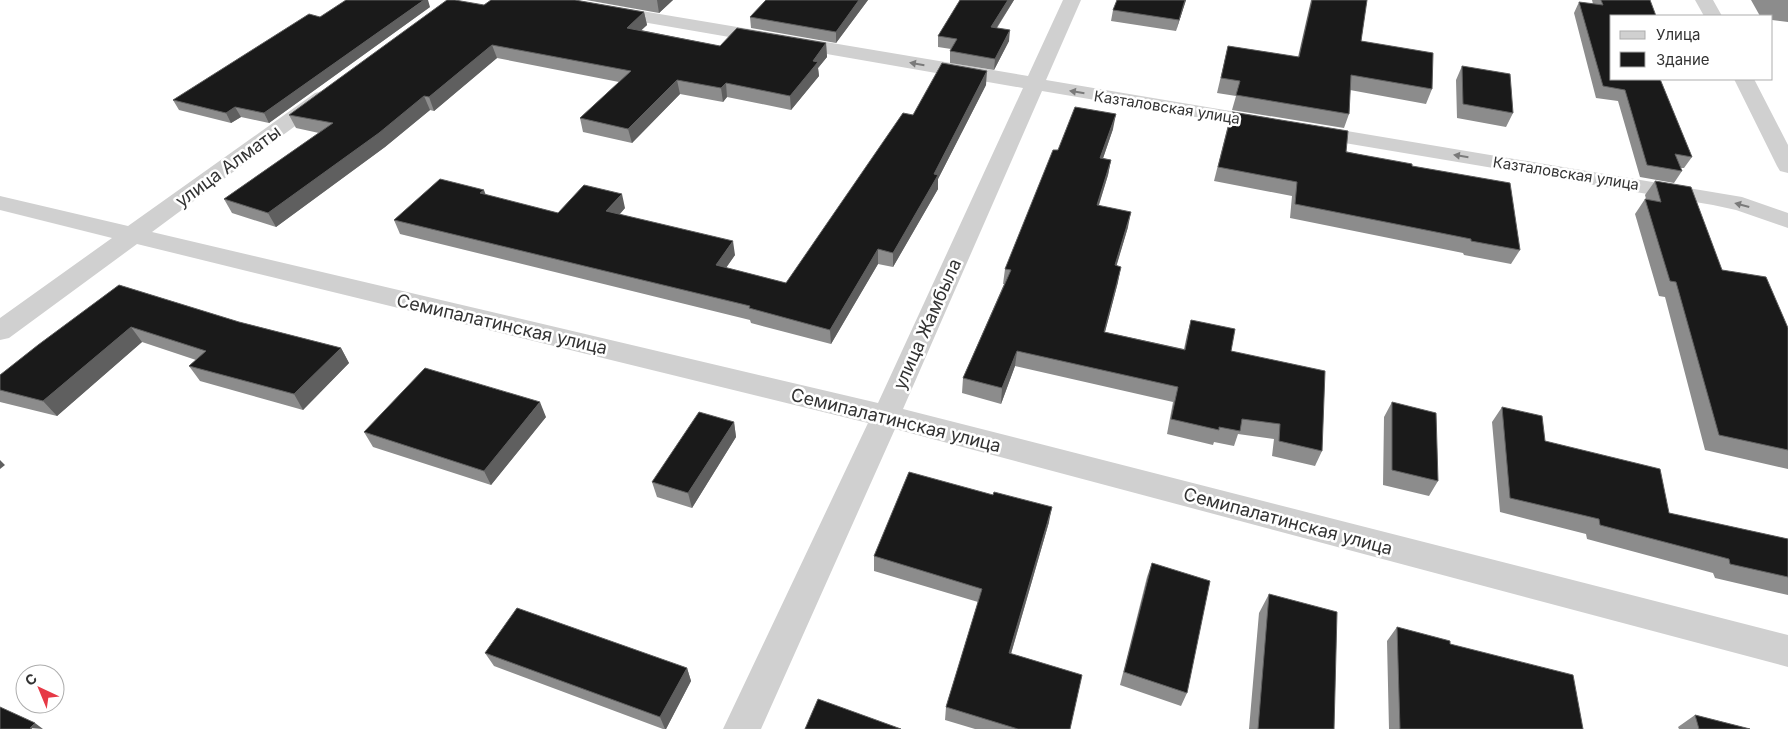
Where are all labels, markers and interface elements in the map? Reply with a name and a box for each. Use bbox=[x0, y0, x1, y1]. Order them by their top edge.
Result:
legend bbox=[1610, 15, 1773, 80]
text: Улица bbox=[1656, 25, 1700, 44]
text: Здание bbox=[1656, 50, 1710, 69]
one-way arrow bbox=[908, 60, 924, 68]
street label: Казталовская улица bbox=[1093, 86, 1241, 128]
one-way arrow bbox=[1068, 87, 1084, 95]
street label: улица Алматы bbox=[171, 121, 285, 211]
one-way arrow bbox=[1453, 151, 1469, 159]
street label: Казталовская улица bbox=[1492, 152, 1640, 194]
one-way arrow bbox=[1735, 200, 1750, 208]
street label: улица Жамбыла bbox=[889, 255, 965, 393]
street label: Семипалатинская улица bbox=[395, 290, 609, 358]
street label: Семипалатинская улица bbox=[789, 384, 1003, 456]
street label: Семипалатинская улица bbox=[1181, 483, 1395, 559]
north arrow bbox=[15, 664, 65, 714]
text: С bbox=[21, 670, 40, 689]

